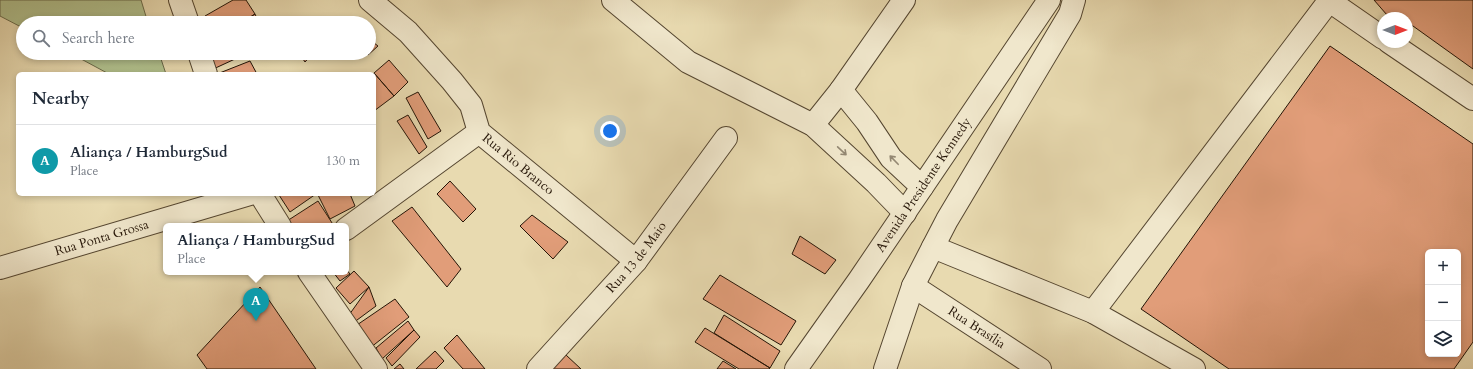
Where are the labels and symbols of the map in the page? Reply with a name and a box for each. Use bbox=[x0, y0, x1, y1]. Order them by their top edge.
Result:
north arrow bbox=[1377, 12, 1413, 48]
street label: Avenida Presidente Kennedy bbox=[871, 114, 976, 256]
your location bbox=[600, 121, 620, 141]
street label: Rua Rio Branco bbox=[478, 129, 558, 199]
one-way arrow bbox=[836, 146, 846, 155]
one-way arrow bbox=[889, 155, 899, 165]
street label: Rua Ponta Grossa bbox=[53, 215, 151, 260]
street label: Rua 13 de Maio bbox=[602, 218, 671, 297]
pin: A bbox=[243, 288, 269, 321]
street label: Rua Brasília bbox=[944, 302, 1009, 353]

